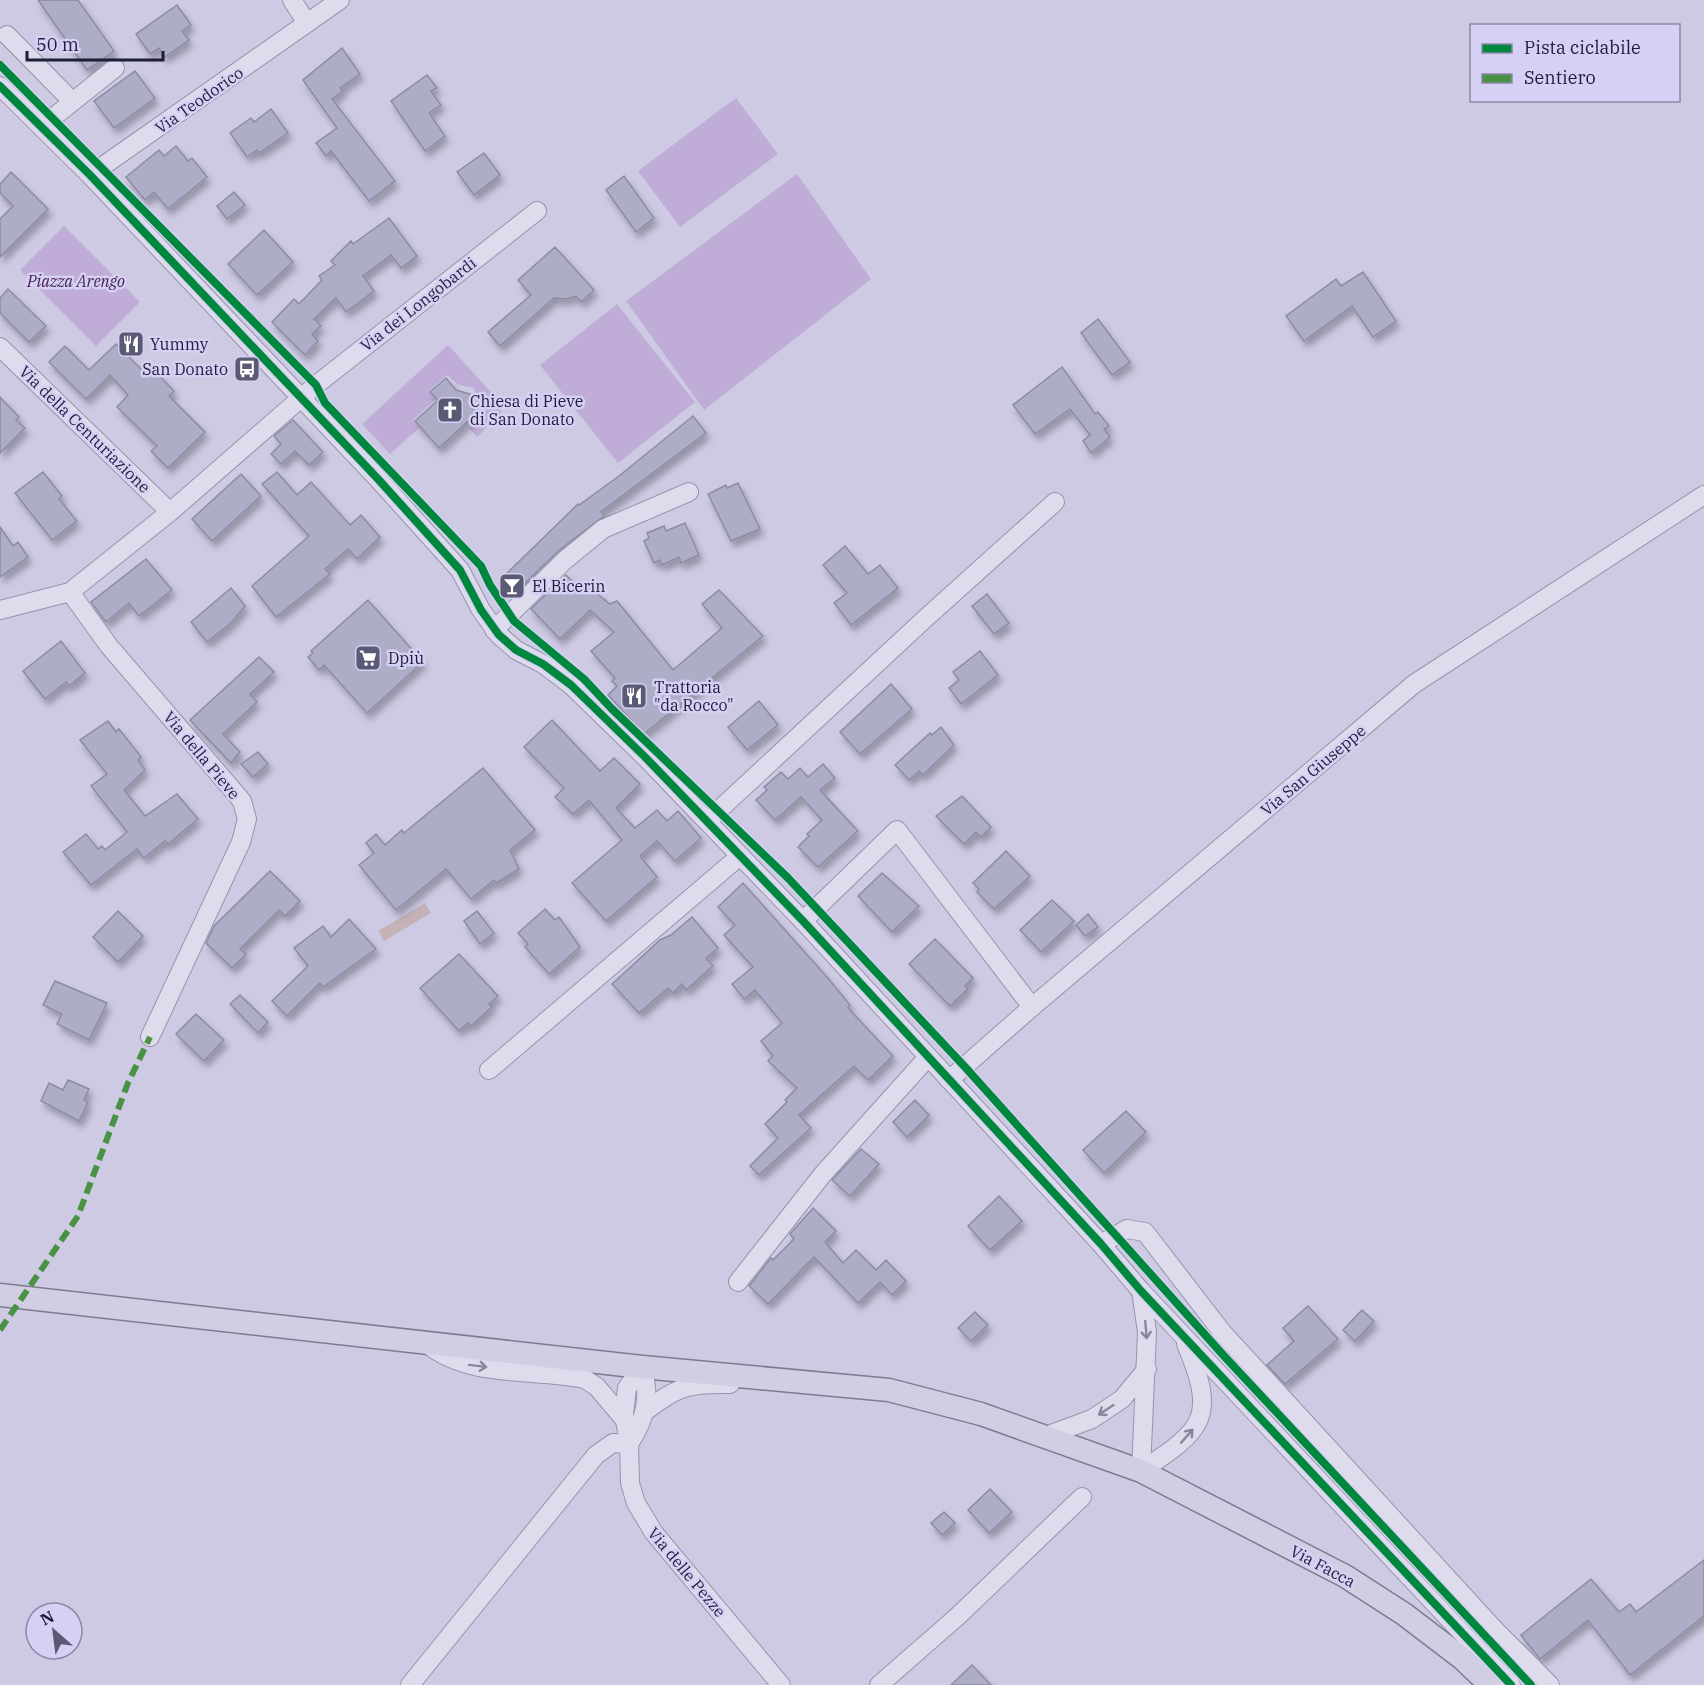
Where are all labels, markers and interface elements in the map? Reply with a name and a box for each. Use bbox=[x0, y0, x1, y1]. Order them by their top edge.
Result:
scale bar bbox=[27, 24, 164, 62]
legend bbox=[1470, 24, 1680, 102]
text: 50 m bbox=[36, 33, 79, 56]
text: Pista ciclabile bbox=[1524, 36, 1641, 59]
street label: Via Teodorico bbox=[151, 62, 247, 138]
text: Sentiero bbox=[1524, 66, 1596, 89]
street label: Via dei Longobardi bbox=[356, 253, 480, 355]
park label: Piazza Arengo bbox=[26, 271, 125, 291]
restaurant icon: Yummy bbox=[116, 329, 146, 359]
place label: Yummy bbox=[150, 334, 209, 354]
bus stop icon: San Donato bbox=[232, 354, 262, 384]
place label: San Donato bbox=[142, 359, 228, 379]
street label: Via della Centuriazione bbox=[15, 361, 155, 497]
place label: Chiesa di Pieve di San Donato bbox=[470, 391, 583, 429]
church icon: Chiesa di Pieve di San Donato bbox=[435, 395, 465, 425]
bar icon: El Bicerin bbox=[497, 571, 527, 601]
place label: El Bicerin bbox=[532, 576, 606, 596]
supermarket icon: Dpiù bbox=[353, 643, 383, 673]
place label: Dpiù bbox=[388, 648, 424, 668]
place label: Trattoria "da Rocco" bbox=[654, 677, 734, 715]
restaurant icon: Trattoria "da Rocco" bbox=[619, 681, 649, 711]
street label: Via della Pieve bbox=[159, 707, 245, 803]
street label: Via San Giuseppe bbox=[1256, 720, 1370, 820]
one-way arrow bbox=[1141, 1320, 1152, 1340]
one-way arrow bbox=[467, 1361, 487, 1372]
one-way arrow bbox=[1097, 1403, 1114, 1416]
one-way arrow bbox=[1180, 1429, 1194, 1444]
street label: Via delle Pezze bbox=[644, 1523, 730, 1621]
street label: Via Facca bbox=[1287, 1541, 1359, 1592]
north arrow bbox=[24, 1601, 84, 1661]
text: N bbox=[37, 1606, 57, 1630]

